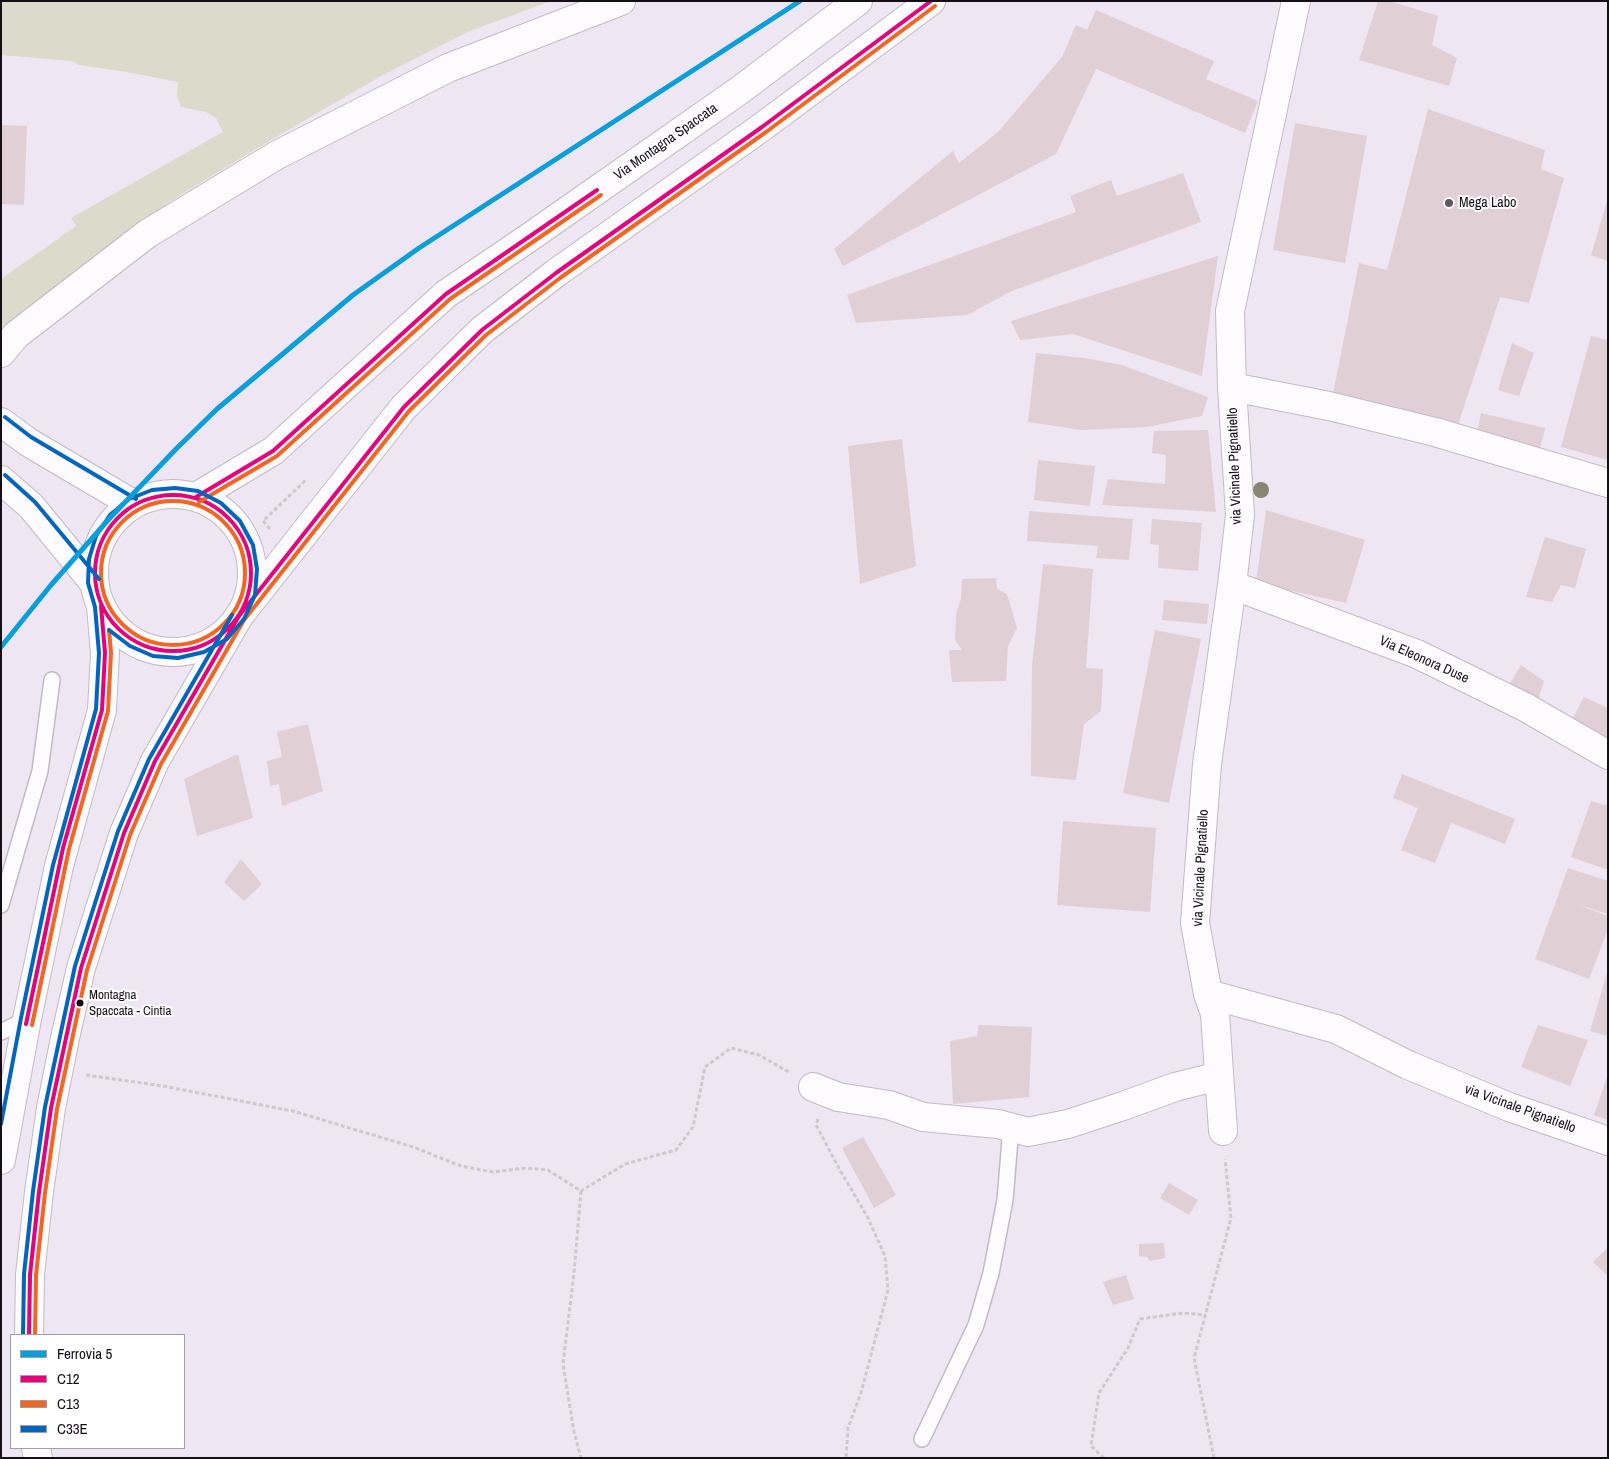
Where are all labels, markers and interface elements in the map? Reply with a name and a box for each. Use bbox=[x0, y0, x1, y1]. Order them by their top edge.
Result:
street label: Via Montagna Spaccata bbox=[611, 100, 721, 184]
place label: Mega Labo bbox=[1459, 195, 1516, 211]
marker: Mega Labo bbox=[1443, 197, 1455, 209]
street label: via Vicinale Pignatiello bbox=[1225, 407, 1245, 525]
street label: Via Eleonora Duse bbox=[1377, 633, 1471, 687]
street label: via Vicinale Pignatiello bbox=[1190, 809, 1212, 927]
place label: Montagna Spaccata - Cintia bbox=[89, 988, 171, 1019]
marker: Montagna Spaccata - Cintia bbox=[75, 998, 85, 1008]
street label: via Vicinale Pignatiello bbox=[1462, 1081, 1578, 1137]
legend bbox=[10, 1334, 185, 1449]
text: Ferrovia 5 bbox=[57, 1343, 112, 1364]
text: C12 bbox=[57, 1368, 80, 1389]
text: C13 bbox=[57, 1393, 80, 1414]
text: C33E bbox=[57, 1418, 88, 1439]

